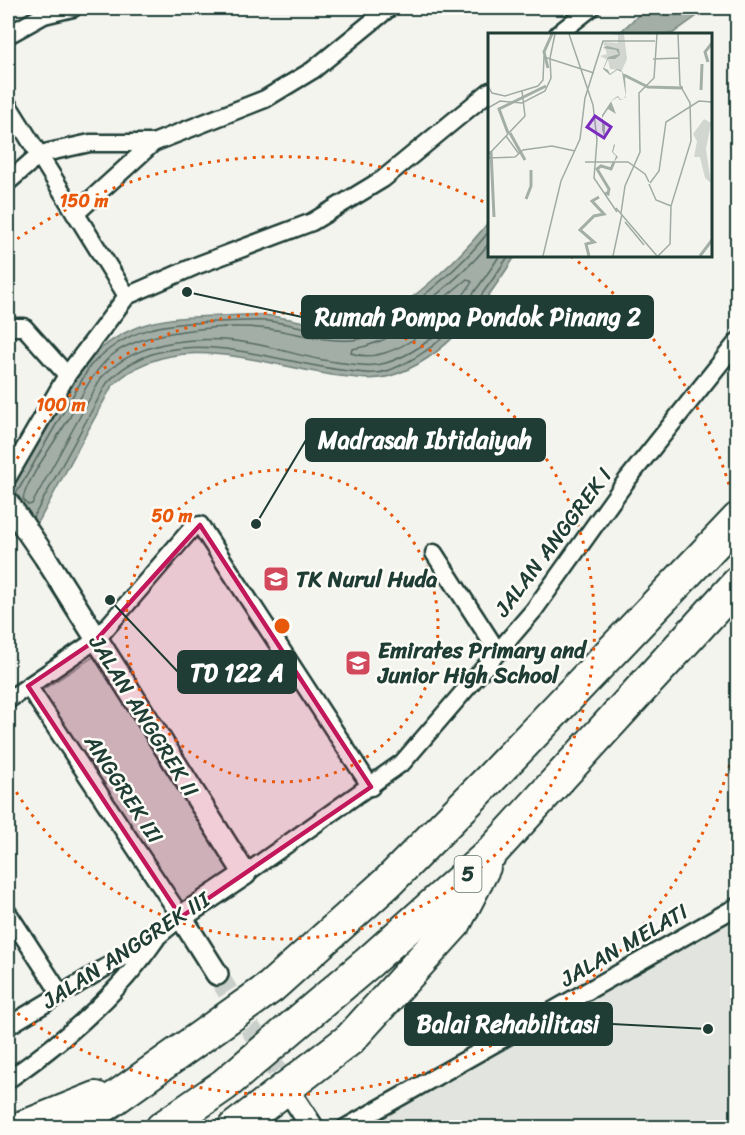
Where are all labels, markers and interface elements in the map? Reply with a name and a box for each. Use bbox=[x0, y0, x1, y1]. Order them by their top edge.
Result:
inset map bbox=[488, 33, 712, 256]
text: 150 m bbox=[60, 185, 108, 217]
callout: Rumah Pompa Pondok Pinang 2 bbox=[302, 296, 653, 338]
text: Rumah Pompa Pondok Pinang 2 bbox=[314, 296, 641, 338]
text: 100 m bbox=[37, 389, 86, 421]
callout: Madrasah Ibtidaiyah bbox=[306, 419, 545, 461]
text: Madrasah Ibtidaiyah bbox=[317, 419, 532, 461]
street label: JALAN ANGGREK I bbox=[483, 459, 623, 626]
text: 50 m bbox=[152, 500, 193, 532]
place label: TK Nurul Huda bbox=[296, 560, 437, 599]
school or university icon: TK Nurul Huda bbox=[261, 564, 291, 594]
centre of rings bbox=[272, 616, 292, 636]
street label: JALAN ANGGREK II bbox=[78, 626, 210, 805]
place label: Emirates Primary and Junior High School bbox=[376, 631, 588, 695]
school or university icon: Emirates Primary and Junior High School bbox=[343, 648, 373, 678]
callout: TD 122 A bbox=[178, 651, 296, 693]
text: TD 122 A bbox=[190, 652, 284, 694]
street label: ANGGREK III bbox=[73, 726, 174, 852]
road number: 5 bbox=[454, 856, 482, 892]
street label: JALAN ANGGREK III bbox=[33, 880, 219, 1020]
street label: JALAN MELATI bbox=[552, 892, 696, 998]
callout: Balai Rehabilitasi bbox=[405, 1003, 612, 1045]
text: Balai Rehabilitasi bbox=[417, 1003, 601, 1045]

